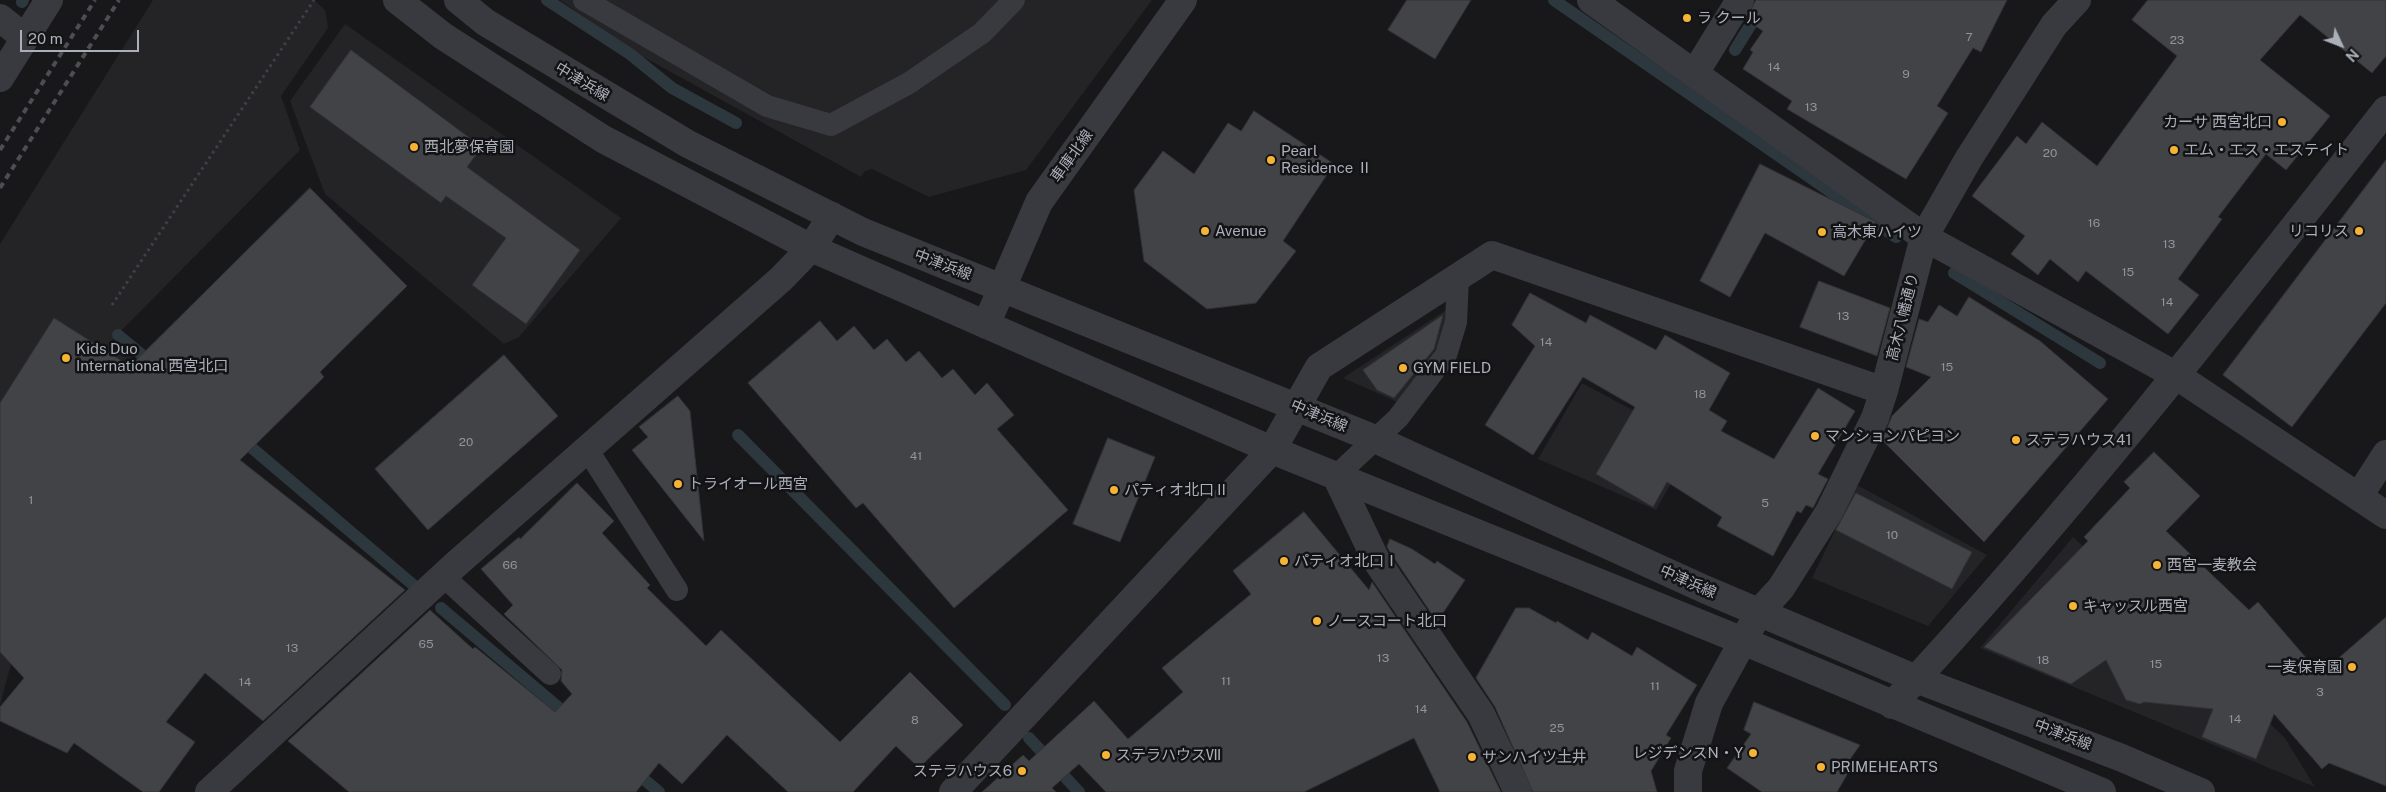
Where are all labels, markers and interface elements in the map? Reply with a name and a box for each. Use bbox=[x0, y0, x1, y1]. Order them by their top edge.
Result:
place label: ラ クール bbox=[1697, 9, 1761, 27]
marker: ラ クール bbox=[1681, 12, 1693, 24]
scale bar bbox=[22, 20, 141, 52]
north arrow bbox=[2316, 20, 2366, 70]
text: 20 m bbox=[28, 30, 63, 47]
house number: 7 bbox=[1965, 30, 1973, 44]
house number: 23 bbox=[2170, 33, 2184, 47]
text: N bbox=[2342, 46, 2362, 65]
street label: 中津浜線 bbox=[552, 59, 612, 105]
house number: 14 bbox=[1768, 60, 1780, 74]
house number: 9 bbox=[1902, 67, 1910, 81]
house number: 13 bbox=[1805, 100, 1817, 114]
place label: カーサ 西宮北口 bbox=[2163, 113, 2272, 131]
marker: カーサ 西宮北口 bbox=[2276, 116, 2288, 128]
street label: 車庫北線 bbox=[1047, 126, 1097, 186]
place label: 西北夢保育園 bbox=[424, 138, 514, 156]
marker: 西北夢保育園 bbox=[408, 141, 420, 153]
place label: エム・エス・エステイト bbox=[2184, 141, 2349, 159]
place label: Pearl Residence Ⅱ bbox=[1281, 142, 1372, 177]
marker: エム・エス・エステイト bbox=[2168, 144, 2180, 156]
house number: 20 bbox=[2043, 146, 2057, 160]
marker: Pearl Residence Ⅱ bbox=[1265, 154, 1277, 166]
house number: 16 bbox=[2088, 216, 2100, 230]
place label: Avenue bbox=[1215, 222, 1267, 240]
place label: リコリス bbox=[2289, 222, 2349, 240]
place label: 高木東ハイツ bbox=[1832, 223, 1922, 241]
marker: Avenue bbox=[1199, 225, 1211, 237]
marker: リコリス bbox=[2353, 225, 2365, 237]
marker: 高木東ハイツ bbox=[1816, 226, 1828, 238]
house number: 13 bbox=[2163, 237, 2175, 251]
street label: 中津浜線 bbox=[912, 246, 974, 284]
house number: 15 bbox=[2122, 265, 2134, 279]
street label: 高木八幡通り bbox=[1883, 271, 1923, 363]
house number: 14 bbox=[2161, 295, 2173, 309]
house number: 13 bbox=[1837, 309, 1849, 323]
house number: 14 bbox=[1540, 335, 1552, 349]
place label: Kids Duo International 西宮北口 bbox=[76, 340, 228, 375]
marker: Kids Duo International 西宮北口 bbox=[60, 352, 72, 364]
place label: GYM FIELD bbox=[1413, 359, 1491, 377]
house number: 15 bbox=[1941, 360, 1953, 374]
marker: GYM FIELD bbox=[1397, 362, 1409, 374]
house number: 18 bbox=[1694, 387, 1706, 401]
street label: 中津浜線 bbox=[1288, 396, 1350, 436]
place label: マンションパピヨン bbox=[1825, 427, 1960, 445]
marker: マンションパピヨン bbox=[1809, 430, 1821, 442]
place label: ステラハウス41 bbox=[2026, 431, 2132, 449]
marker: ステラハウス41 bbox=[2010, 434, 2022, 446]
house number: 20 bbox=[459, 435, 473, 449]
house number: 41 bbox=[910, 449, 922, 463]
place label: トライオール西宮 bbox=[688, 475, 808, 493]
marker: トライオール西宮 bbox=[672, 478, 684, 490]
place label: パティオ北口Ⅱ bbox=[1124, 481, 1229, 499]
marker: パティオ北口Ⅱ bbox=[1108, 484, 1120, 496]
house number: 1 bbox=[29, 493, 33, 507]
house number: 5 bbox=[1761, 496, 1769, 510]
house number: 10 bbox=[1886, 528, 1898, 542]
place label: パティオ北口Ⅰ bbox=[1294, 552, 1399, 570]
marker: パティオ北口Ⅰ bbox=[1278, 555, 1290, 567]
place label: 西宮一麦教会 bbox=[2167, 556, 2257, 574]
house number: 66 bbox=[503, 558, 517, 572]
marker: 西宮一麦教会 bbox=[2151, 559, 2163, 571]
street label: 中津浜線 bbox=[1657, 562, 1719, 602]
place label: キャッスル西宮 bbox=[2083, 597, 2188, 615]
marker: キャッスル西宮 bbox=[2067, 600, 2079, 612]
place label: ノースコート北口 bbox=[1327, 612, 1447, 630]
marker: ノースコート北口 bbox=[1311, 615, 1323, 627]
house number: 65 bbox=[418, 637, 434, 651]
house number: 13 bbox=[286, 641, 298, 655]
house number: 13 bbox=[1377, 651, 1389, 665]
house number: 18 bbox=[2037, 653, 2049, 667]
house number: 15 bbox=[2150, 657, 2162, 671]
place label: 一麦保育園 bbox=[2267, 658, 2342, 676]
marker: 一麦保育園 bbox=[2346, 661, 2358, 673]
house number: 11 bbox=[1221, 674, 1231, 688]
house number: 14 bbox=[239, 675, 251, 689]
house number: 11 bbox=[1650, 679, 1660, 693]
house number: 3 bbox=[2316, 685, 2324, 699]
house number: 14 bbox=[1415, 702, 1427, 716]
house number: 14 bbox=[2229, 712, 2241, 726]
house number: 8 bbox=[911, 713, 919, 727]
street label: 中津浜線 bbox=[2032, 716, 2094, 754]
house number: 25 bbox=[1550, 721, 1564, 735]
place label: レジデンスN・Y bbox=[1633, 744, 1743, 762]
place label: ステラハウスⅦ bbox=[1116, 746, 1221, 764]
marker: レジデンスN・Y bbox=[1747, 747, 1759, 759]
place label: サンハイツ土井 bbox=[1482, 748, 1587, 766]
marker: ステラハウスⅦ bbox=[1100, 749, 1112, 761]
marker: サンハイツ土井 bbox=[1466, 751, 1478, 763]
place label: PRIMEHEARTS bbox=[1831, 758, 1938, 776]
marker: PRIMEHEARTS bbox=[1815, 761, 1827, 773]
place label: ステラハウス6 bbox=[913, 762, 1012, 780]
marker: ステラハウス6 bbox=[1016, 765, 1028, 777]

